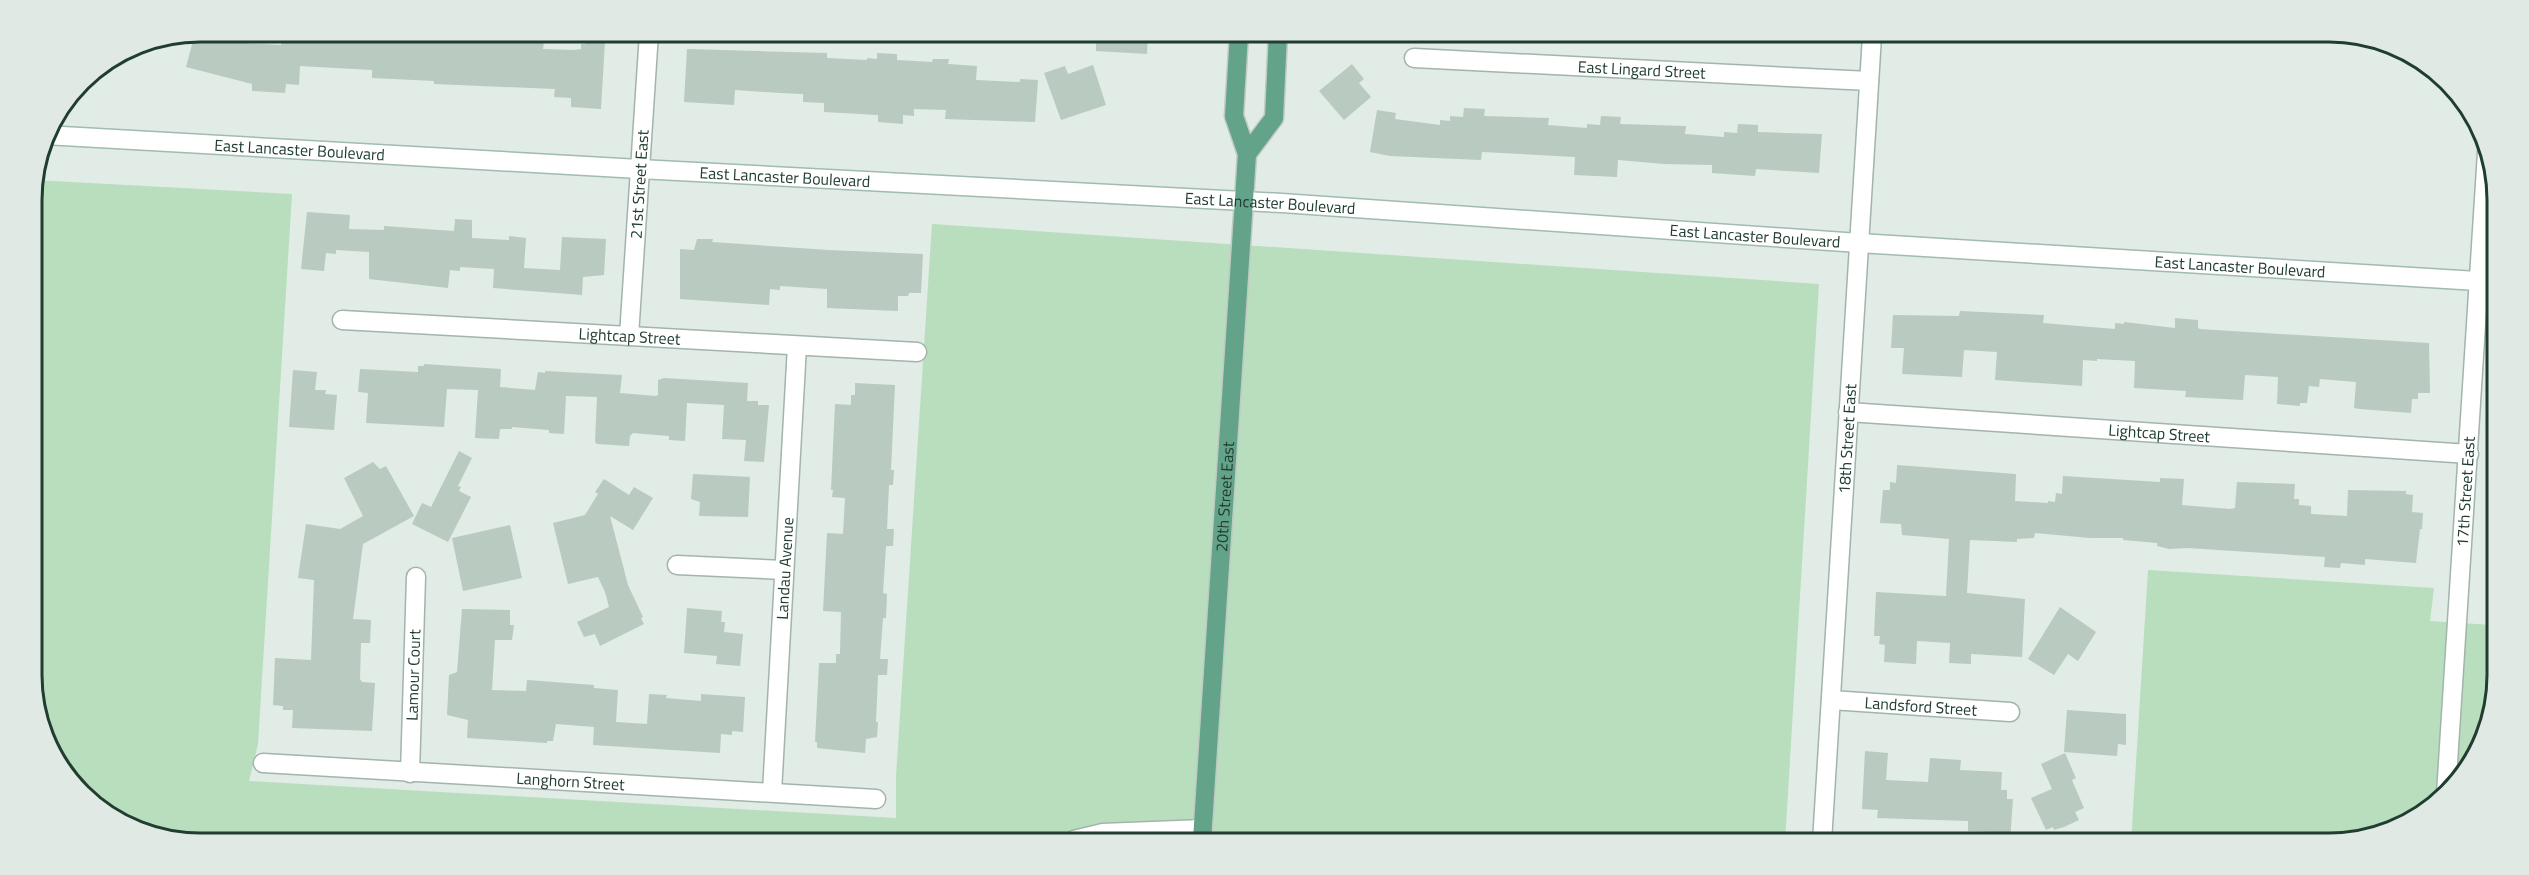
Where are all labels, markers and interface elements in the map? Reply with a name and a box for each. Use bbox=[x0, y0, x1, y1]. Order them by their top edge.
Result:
street label: East Lingard Street bbox=[1577, 54, 1707, 85]
street label: 21st Street East bbox=[623, 129, 655, 240]
street label: East Lancaster Boulevard bbox=[214, 133, 386, 166]
street label: East Lancaster Boulevard bbox=[699, 160, 871, 193]
street label: East Lancaster Boulevard bbox=[1184, 186, 1356, 220]
street label: East Lancaster Boulevard bbox=[1669, 218, 1841, 254]
street label: East Lancaster Boulevard bbox=[2154, 249, 2326, 284]
street label: Lightcap Street bbox=[578, 321, 681, 351]
street label: 18th Street East bbox=[1832, 383, 1862, 495]
street label: Lightcap Street bbox=[2108, 418, 2211, 448]
street label: 17th Street East bbox=[2450, 435, 2481, 548]
street label: 20th Street East bbox=[1209, 440, 1240, 553]
street label: Landau Avenue bbox=[770, 516, 799, 620]
street label: Lamour Court bbox=[400, 628, 426, 721]
street label: Landsford Street bbox=[1864, 690, 1978, 722]
street label: Langhorn Street bbox=[516, 766, 626, 796]

